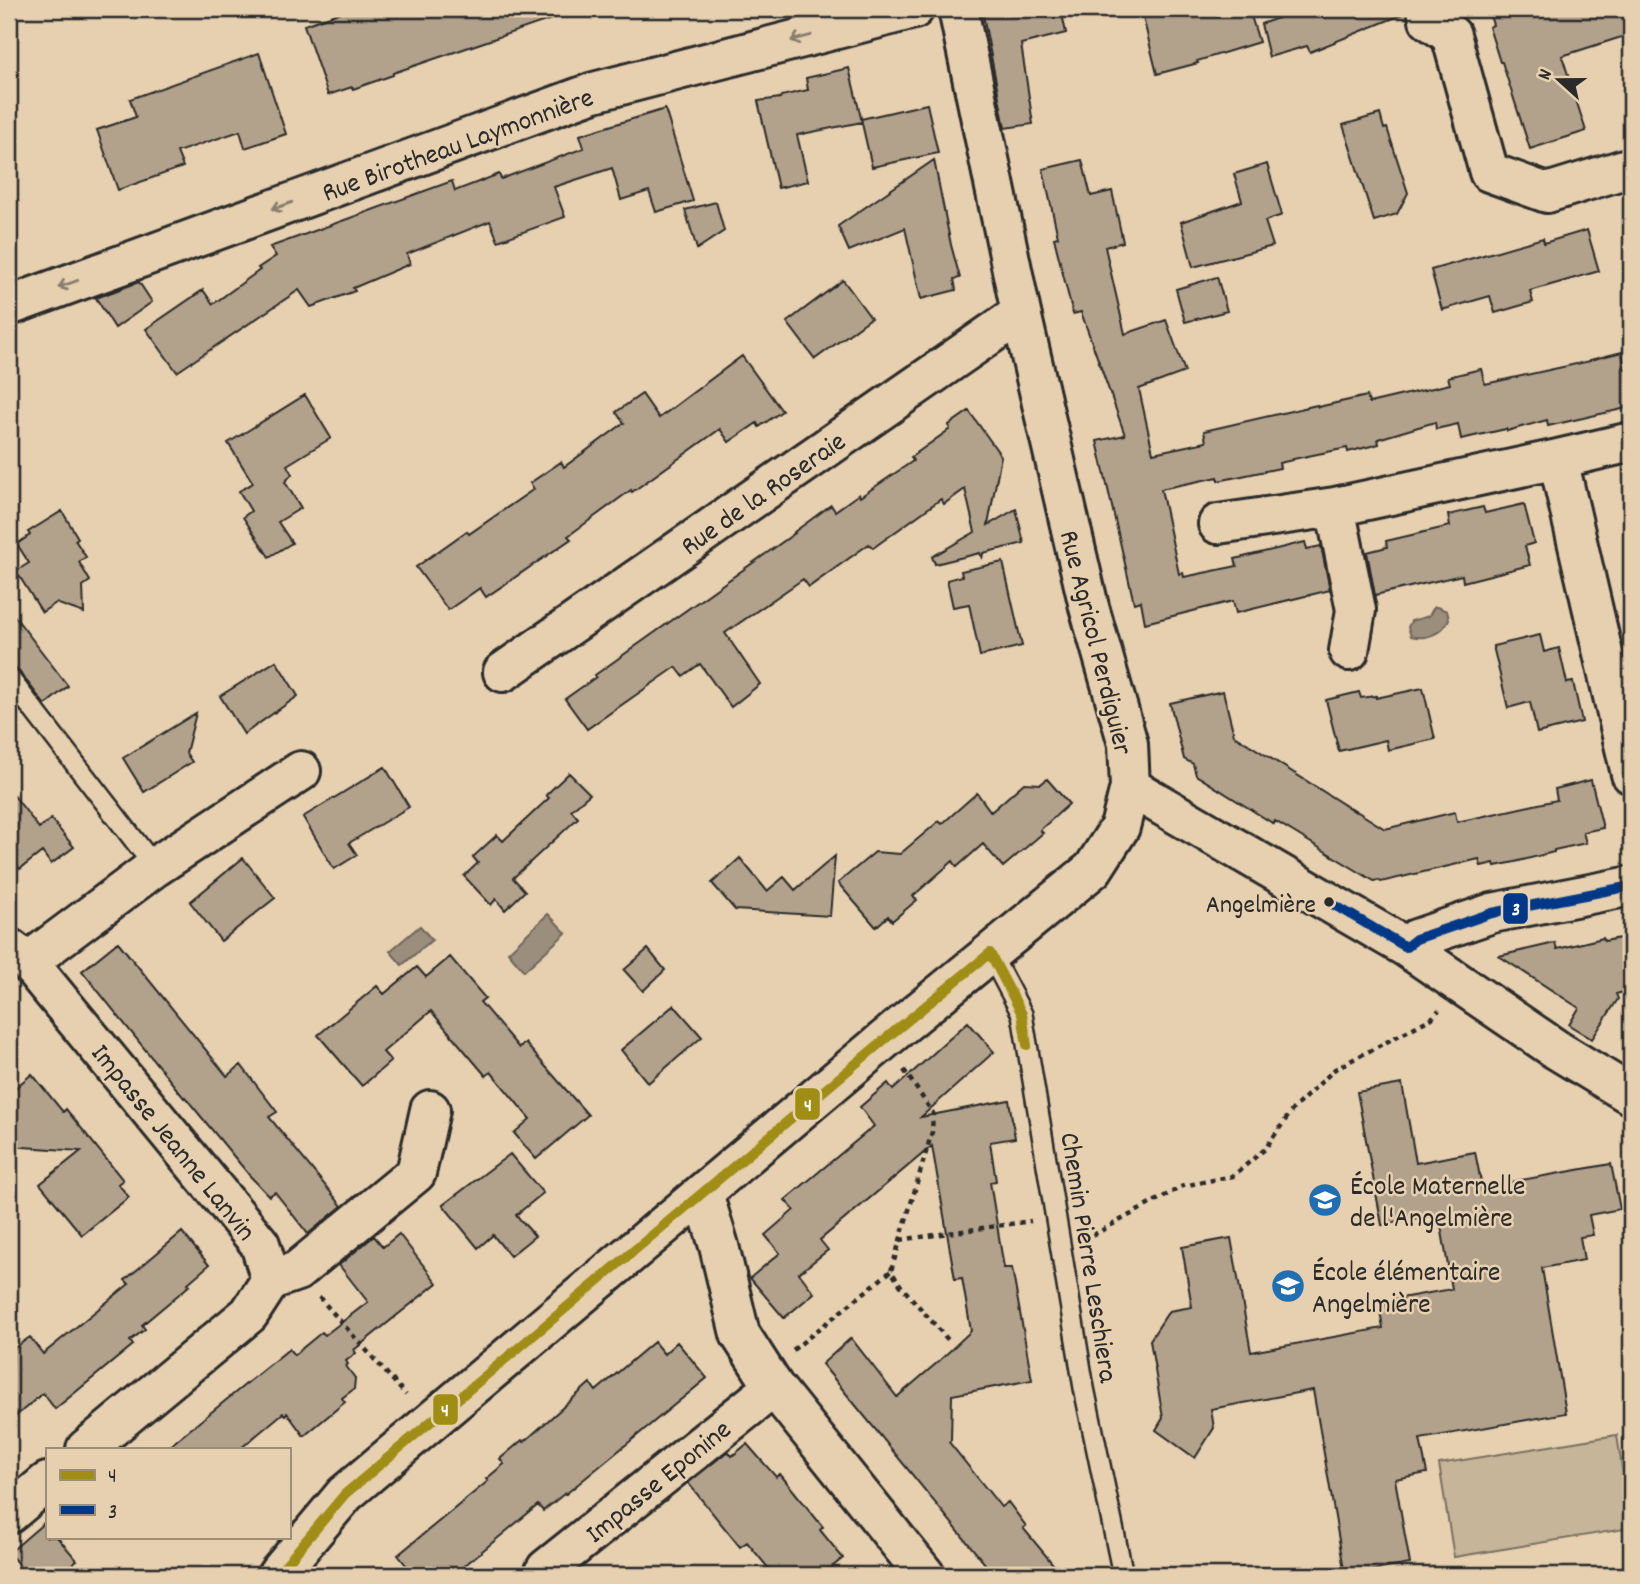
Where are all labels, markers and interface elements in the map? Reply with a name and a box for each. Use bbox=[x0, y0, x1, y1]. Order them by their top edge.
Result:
one-way arrow bbox=[790, 32, 812, 45]
north arrow bbox=[1524, 46, 1594, 116]
text: N bbox=[1532, 66, 1561, 84]
street label: Rue Birotheau Laymonnière bbox=[317, 80, 600, 215]
one-way arrow bbox=[271, 201, 293, 213]
one-way arrow bbox=[57, 279, 79, 291]
street label: Rue de la Roseraie bbox=[674, 424, 856, 568]
street label: Rue Agricol Perdiguier bbox=[1046, 527, 1141, 760]
place label: Angelmière bbox=[1206, 888, 1316, 925]
line badge: 3 bbox=[1502, 892, 1529, 925]
marker: Angelmière bbox=[1322, 895, 1336, 909]
text: 3 bbox=[1512, 898, 1520, 925]
street label: Impasse Jeanne Lanvin bbox=[79, 1037, 263, 1251]
line badge: 4 bbox=[794, 1087, 821, 1121]
text: 4 bbox=[804, 1094, 812, 1121]
street label: Chemin Pierre Leschiera bbox=[1047, 1130, 1126, 1387]
place label: École Maternelle de l'Angelmière bbox=[1350, 1169, 1525, 1241]
school or university icon: École Maternelle de l'Angelmière bbox=[1306, 1181, 1344, 1219]
place label: École élémentaire Angelmière bbox=[1312, 1255, 1500, 1327]
school or university icon: École élémentaire Angelmière bbox=[1269, 1267, 1307, 1305]
line badge: 4 bbox=[432, 1393, 459, 1426]
text: 4 bbox=[441, 1399, 449, 1426]
street label: Impasse Eponine bbox=[579, 1412, 742, 1555]
legend bbox=[46, 1448, 290, 1538]
text: 4 bbox=[108, 1463, 117, 1493]
text: 3 bbox=[108, 1499, 117, 1529]

